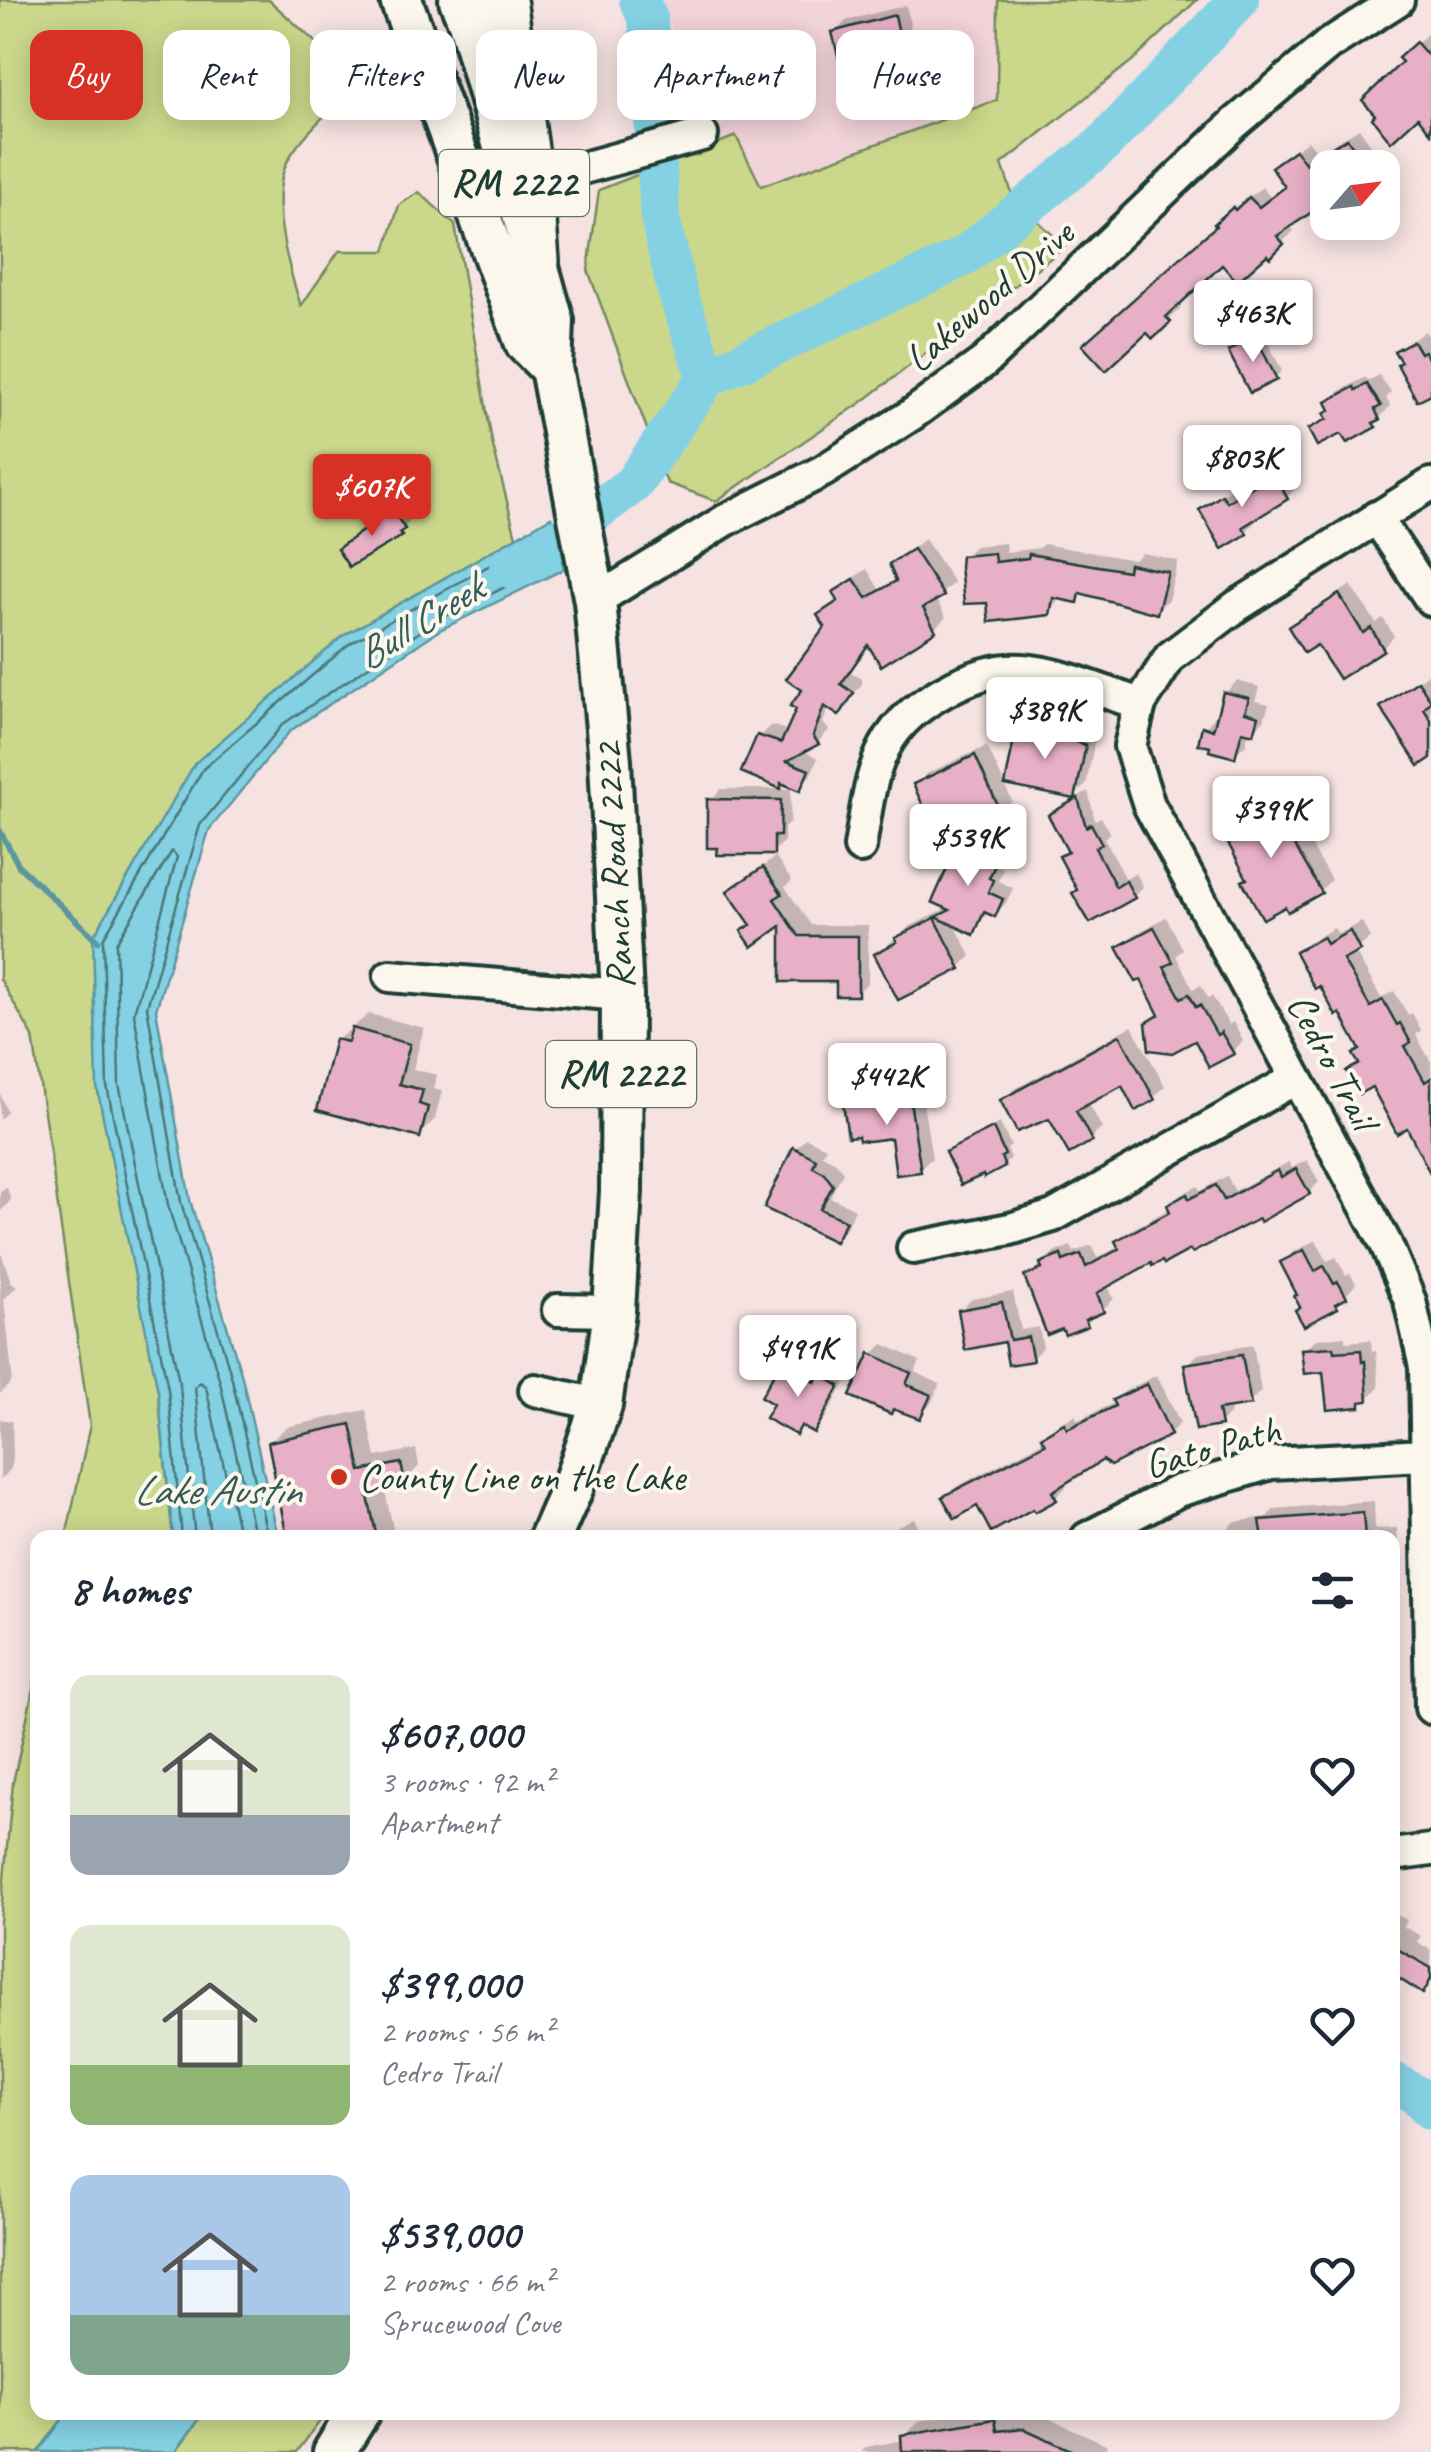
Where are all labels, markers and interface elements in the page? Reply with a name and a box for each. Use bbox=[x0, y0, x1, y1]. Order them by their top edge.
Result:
chip: Buy bbox=[30, 30, 143, 120]
chip: Rent bbox=[163, 30, 290, 120]
chip: Filters bbox=[310, 30, 456, 120]
chip: New bbox=[476, 30, 597, 120]
chip: Apartment bbox=[617, 30, 816, 120]
chip: House bbox=[836, 30, 974, 120]
road number: RM 2222 bbox=[439, 150, 589, 216]
north arrow bbox=[1310, 150, 1400, 240]
map controls bbox=[1310, 150, 1400, 240]
street label: Lakewood Drive bbox=[894, 207, 1086, 383]
pin: $463K bbox=[1183, 280, 1323, 365]
text: $463K bbox=[1216, 292, 1290, 333]
pin: $803K bbox=[1172, 425, 1312, 510]
text: $803K bbox=[1205, 437, 1279, 478]
pin: $607K bbox=[302, 454, 442, 539]
text: $607K bbox=[335, 466, 409, 507]
water label: Bull Creek bbox=[346, 559, 498, 682]
pin: $389K bbox=[975, 677, 1115, 762]
text: $389K bbox=[1008, 689, 1082, 730]
street label: Ranch Road 2222 bbox=[582, 739, 645, 990]
pin: $399K bbox=[1201, 776, 1341, 861]
text: $399K bbox=[1234, 788, 1308, 829]
pin: $539K bbox=[898, 804, 1038, 889]
text: $539K bbox=[932, 816, 1004, 857]
street label: Cedro Trail bbox=[1276, 985, 1392, 1144]
road number: RM 2222 bbox=[546, 1041, 696, 1107]
pin: $442K bbox=[817, 1043, 957, 1128]
text: $442K bbox=[850, 1055, 924, 1096]
pin: $491K bbox=[728, 1315, 868, 1400]
text: $491K bbox=[761, 1327, 835, 1368]
street label: Gato Path bbox=[1138, 1404, 1286, 1490]
place label: County Line on the Lake bbox=[359, 1452, 688, 1502]
water label: Lake Austin bbox=[134, 1464, 304, 1517]
marker: County Line on the Lake bbox=[328, 1466, 350, 1488]
icon: filters bbox=[1305, 1563, 1360, 1618]
text: 8 homes bbox=[70, 1564, 189, 1617]
text: $607,000 bbox=[380, 1708, 521, 1761]
icon: home bbox=[150, 1715, 270, 1835]
icon: heart bbox=[1305, 1748, 1360, 1803]
text: 3 rooms · 92 m² bbox=[380, 1761, 553, 1802]
text: Apartment bbox=[380, 1802, 498, 1843]
text: $399,000 bbox=[380, 1958, 520, 2011]
icon: home bbox=[150, 1965, 270, 2085]
icon: heart bbox=[1305, 1998, 1360, 2053]
text: 2 rooms · 56 m² bbox=[380, 2011, 553, 2052]
text: Cedro Trail bbox=[380, 2052, 497, 2093]
text: $539,000 bbox=[380, 2208, 519, 2261]
icon: home bbox=[150, 2215, 270, 2335]
icon: heart bbox=[1305, 2248, 1360, 2303]
text: 2 rooms · 66 m² bbox=[380, 2261, 553, 2302]
text: Sprucewood Cove bbox=[380, 2302, 560, 2343]

